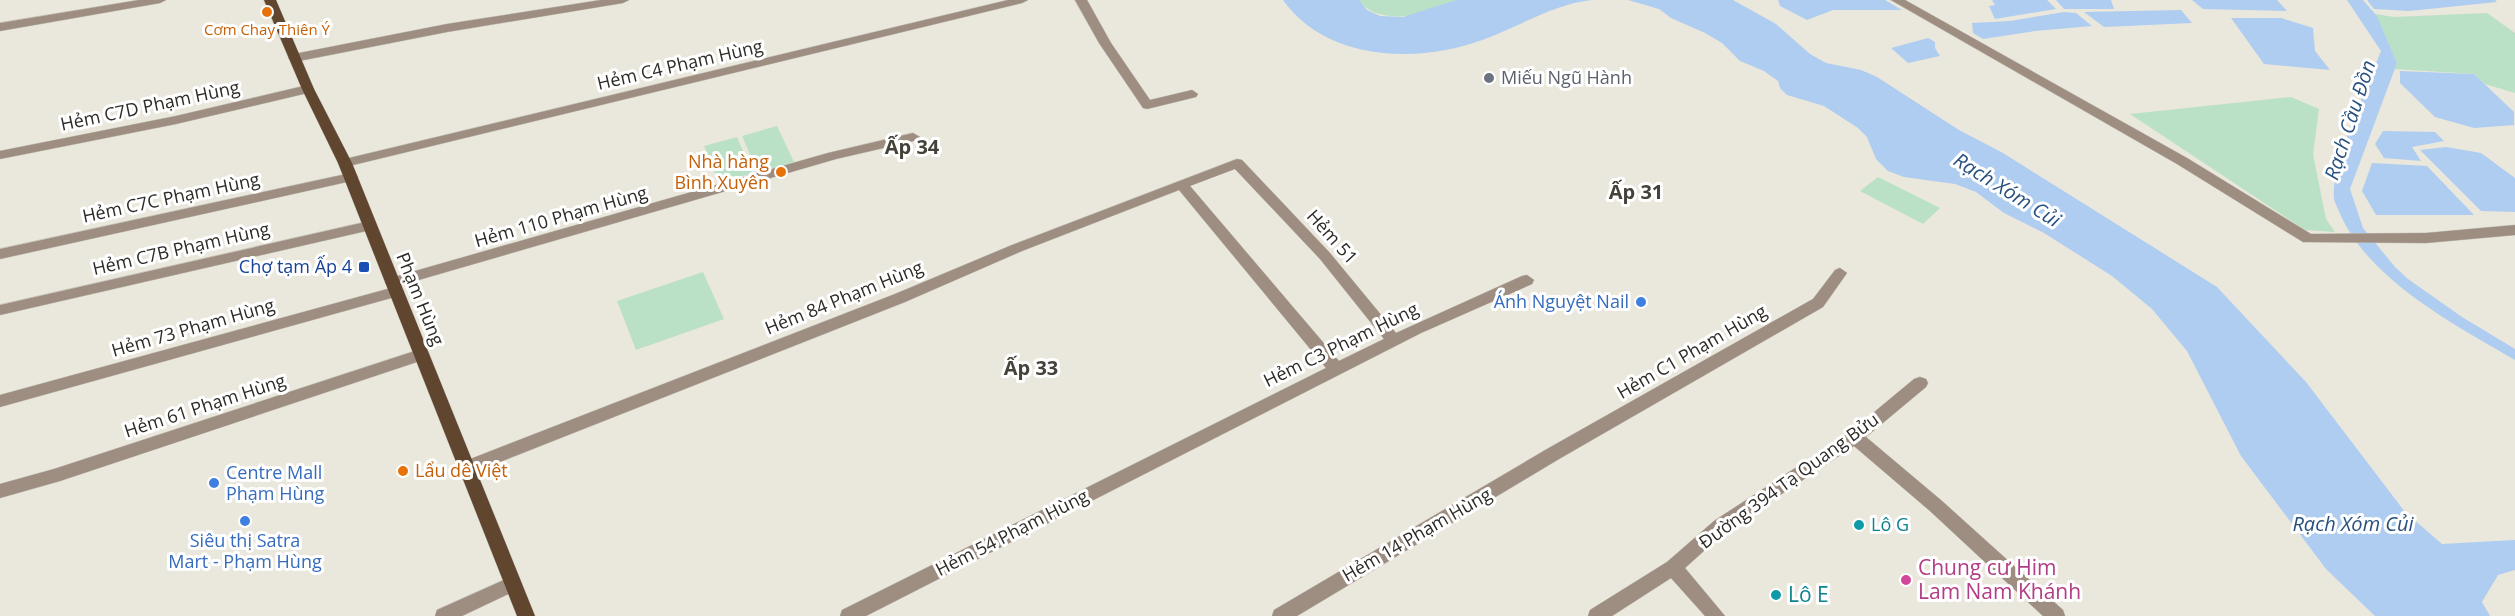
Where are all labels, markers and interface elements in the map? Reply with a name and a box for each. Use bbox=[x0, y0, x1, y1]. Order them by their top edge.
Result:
marker: Cơm Chay Thiên Ý bbox=[260, 5, 274, 19]
place label: Cơm Chay Thiên Ý bbox=[204, 19, 331, 39]
street label: Hẻm C4 Phạm Hùng bbox=[595, 33, 765, 95]
water label: Rạch Cầu Đồn bbox=[2317, 56, 2382, 183]
place label: Miếu Ngũ Hành bbox=[1501, 65, 1632, 89]
marker: Miếu Ngũ Hành bbox=[1482, 71, 1496, 85]
street label: Hẻm C7D Phạm Hùng bbox=[58, 74, 242, 136]
district label: Ấp 34 bbox=[885, 133, 940, 160]
water label: Rạch Xóm Củi bbox=[1949, 146, 2067, 234]
place label: Nhà hàng Bình Xuyên bbox=[674, 149, 769, 194]
marker: Nhà hàng Bình Xuyên bbox=[774, 165, 788, 179]
street label: Hẻm C7C Phạm Hùng bbox=[80, 166, 262, 228]
district label: Ấp 31 bbox=[1609, 178, 1663, 205]
street label: Hẻm 110 Phạm Hùng bbox=[472, 180, 650, 252]
street label: Hẻm 51 bbox=[1302, 204, 1364, 269]
street label: Hẻm C7B Phạm Hùng bbox=[90, 216, 272, 280]
street label: Phạm Hùng bbox=[391, 249, 451, 349]
place label: Chợ tạm Ấp 4 bbox=[239, 254, 352, 278]
street label: Hẻm 84 Phạm Hùng bbox=[761, 254, 926, 340]
marker: Chợ tạm Ấp 4 bbox=[357, 260, 371, 274]
place label: Ánh Nguyệt Nail bbox=[1494, 289, 1629, 313]
street label: Hẻm 73 Phạm Hùng bbox=[109, 292, 277, 362]
marker: Ánh Nguyệt Nail bbox=[1634, 295, 1648, 309]
street label: Hẻm C3 Phạm Hùng bbox=[1259, 296, 1422, 392]
street label: Hẻm C1 Phạm Hùng bbox=[1612, 298, 1771, 404]
district label: Ấp 33 bbox=[1004, 354, 1058, 381]
street label: Hẻm 61 Phạm Hùng bbox=[121, 368, 289, 442]
street label: Đường 394 Tạ Quang Bửu bbox=[1694, 407, 1883, 554]
place label: Lẩu dê Việt bbox=[415, 458, 508, 482]
place label: Centre Mall Phạm Hùng bbox=[226, 460, 325, 505]
marker: Lẩu dê Việt bbox=[396, 464, 410, 478]
marker: Centre Mall Phạm Hùng bbox=[207, 476, 221, 490]
street label: Hẻm 14 Phạm Hùng bbox=[1338, 482, 1496, 587]
street label: Hẻm 54 Phạm Hùng bbox=[931, 483, 1092, 581]
water label: Rạch Xóm Củi bbox=[2292, 510, 2415, 537]
place label: Lô G bbox=[1871, 512, 1909, 536]
marker: Siêu thị Satra Mart - Phạm Hùng bbox=[238, 514, 252, 528]
marker: Lô G bbox=[1852, 518, 1866, 532]
place label: Siêu thị Satra Mart - Phạm Hùng bbox=[168, 528, 322, 573]
place label: Chung cư Him Lam Nam Khánh bbox=[1918, 553, 2081, 605]
marker: Chung cư Him Lam Nam Khánh bbox=[1899, 573, 1913, 587]
place label: Lô E bbox=[1788, 580, 1829, 608]
marker: Lô E bbox=[1769, 588, 1783, 602]

